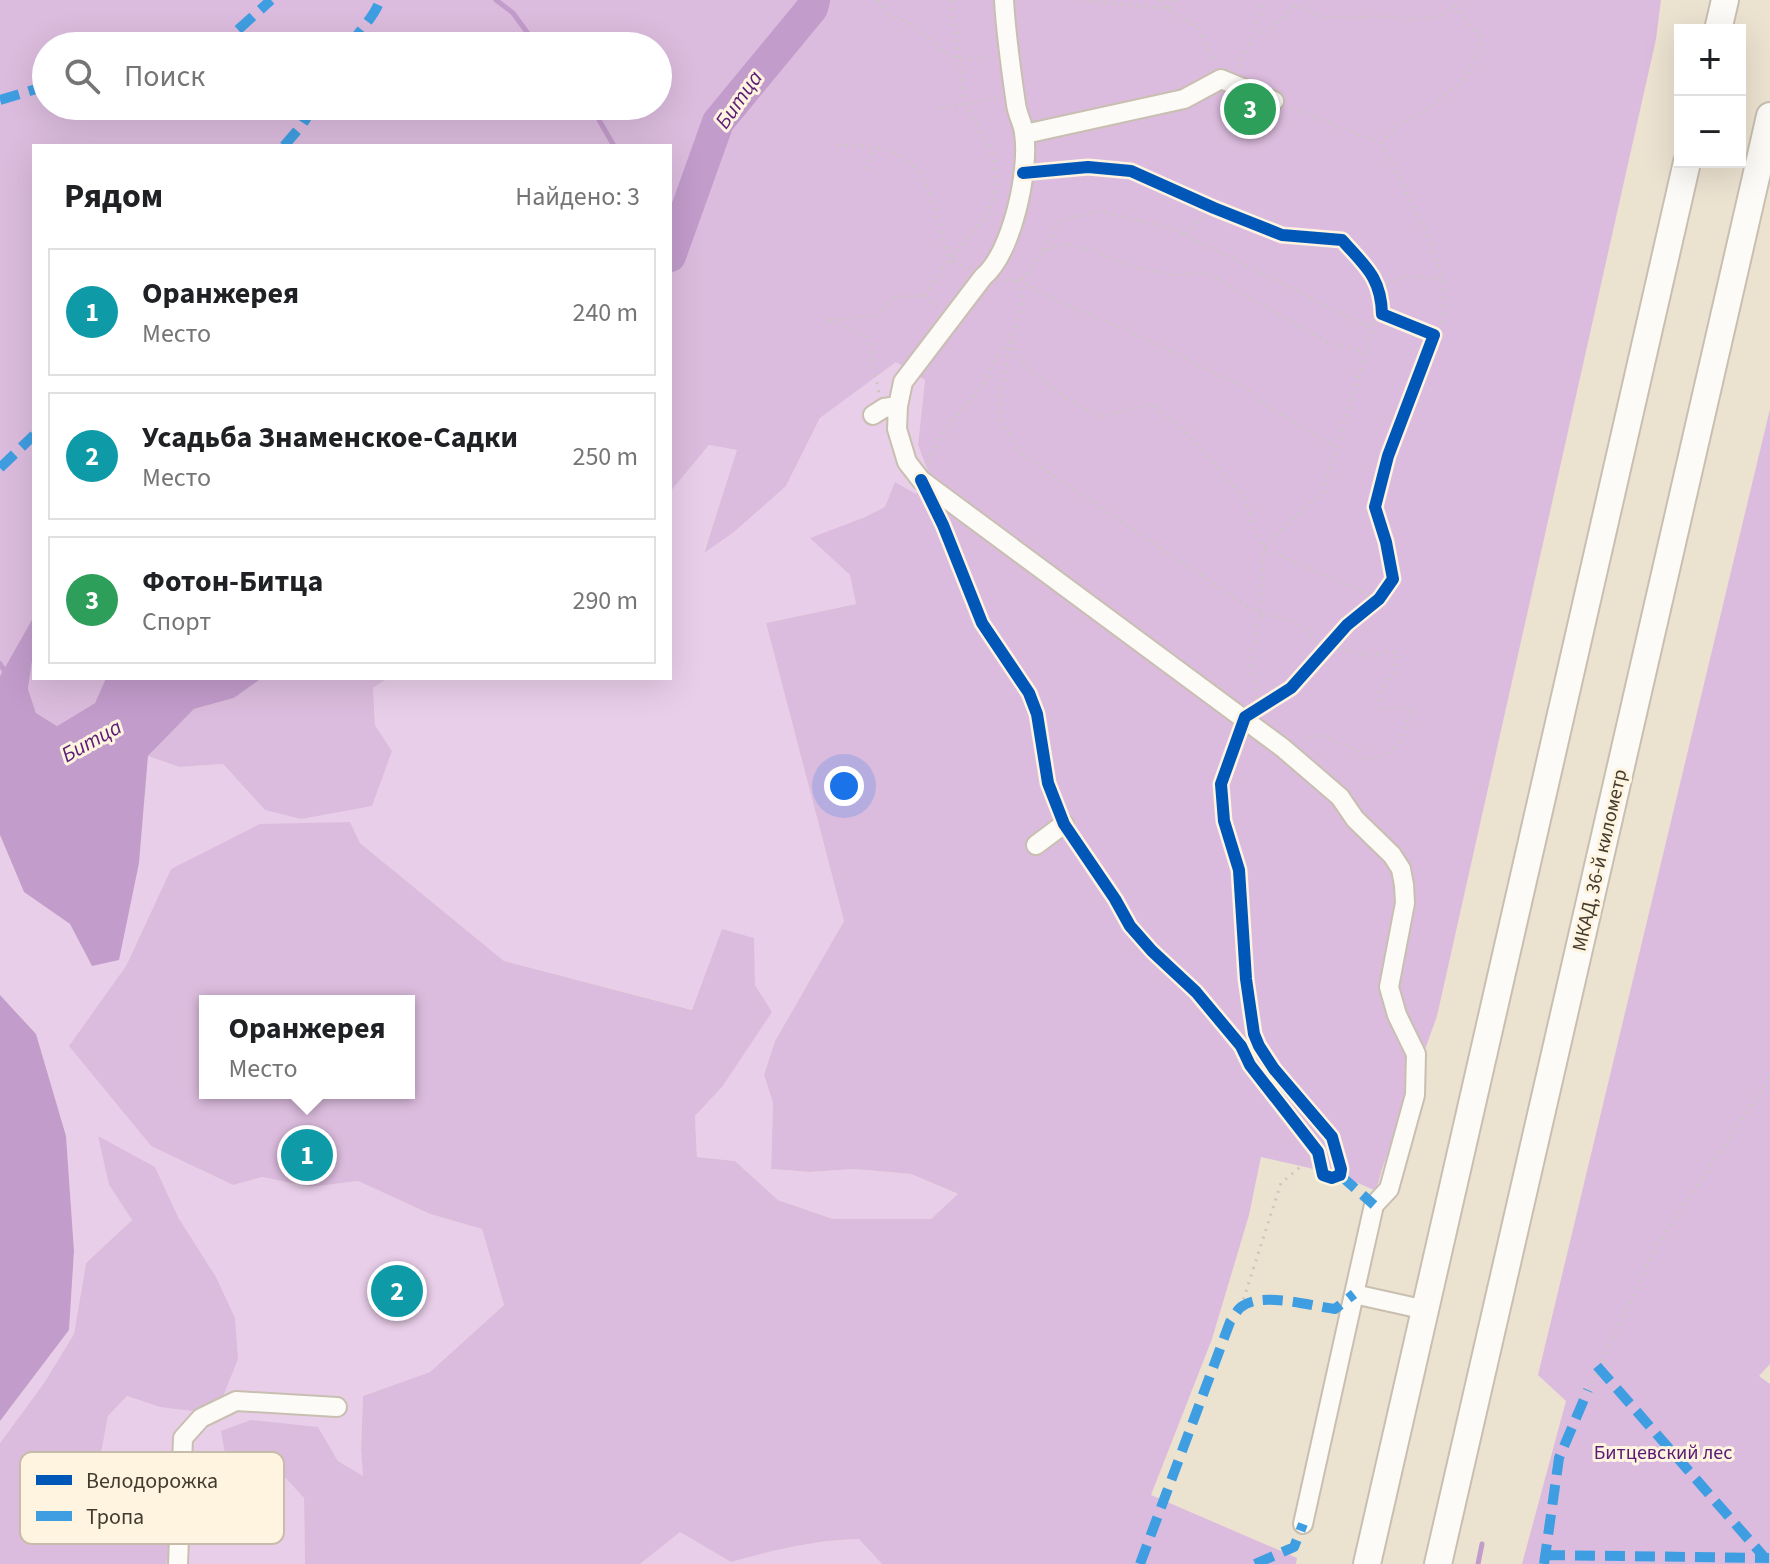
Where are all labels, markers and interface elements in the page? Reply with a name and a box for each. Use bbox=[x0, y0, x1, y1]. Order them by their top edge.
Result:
map controls bbox=[1674, 24, 1746, 168]
button: + bbox=[1674, 24, 1746, 96]
search box bbox=[32, 32, 672, 120]
icon: search bbox=[60, 54, 104, 98]
text: Поиск bbox=[124, 55, 205, 98]
water label: Битца bbox=[707, 64, 771, 135]
pin: 3 bbox=[1224, 79, 1276, 139]
button: − bbox=[1674, 96, 1746, 168]
text: Рядом bbox=[64, 172, 163, 221]
text: Найдено: 3 bbox=[515, 178, 640, 215]
text: Оранжерея bbox=[142, 272, 299, 315]
text: 1 bbox=[85, 294, 99, 331]
text: 240 m bbox=[572, 294, 638, 331]
text: Место bbox=[142, 315, 211, 352]
text: Усадьба Знаменское-Садки bbox=[142, 416, 518, 459]
text: 2 bbox=[85, 438, 99, 475]
text: 250 m bbox=[572, 438, 638, 475]
text: Место bbox=[142, 459, 211, 496]
text: Фотон-Битца bbox=[142, 560, 323, 603]
text: 3 bbox=[85, 582, 99, 619]
text: 290 m bbox=[572, 582, 638, 619]
text: Спорт bbox=[142, 603, 211, 640]
water label: Битца bbox=[55, 711, 128, 771]
your location bbox=[824, 766, 864, 806]
street label: МКАД, 36-й километр bbox=[1565, 766, 1635, 954]
popup bbox=[199, 995, 415, 1099]
text: Оранжерея bbox=[228, 1007, 386, 1050]
text: Место bbox=[228, 1050, 298, 1087]
pin: 1 bbox=[281, 1125, 333, 1185]
pin: 2 bbox=[371, 1261, 423, 1321]
park label: Битцевский лес bbox=[1594, 1439, 1732, 1467]
legend bbox=[20, 1452, 284, 1544]
text: Велодорожка bbox=[86, 1465, 218, 1497]
text: Тропа bbox=[86, 1501, 144, 1533]

